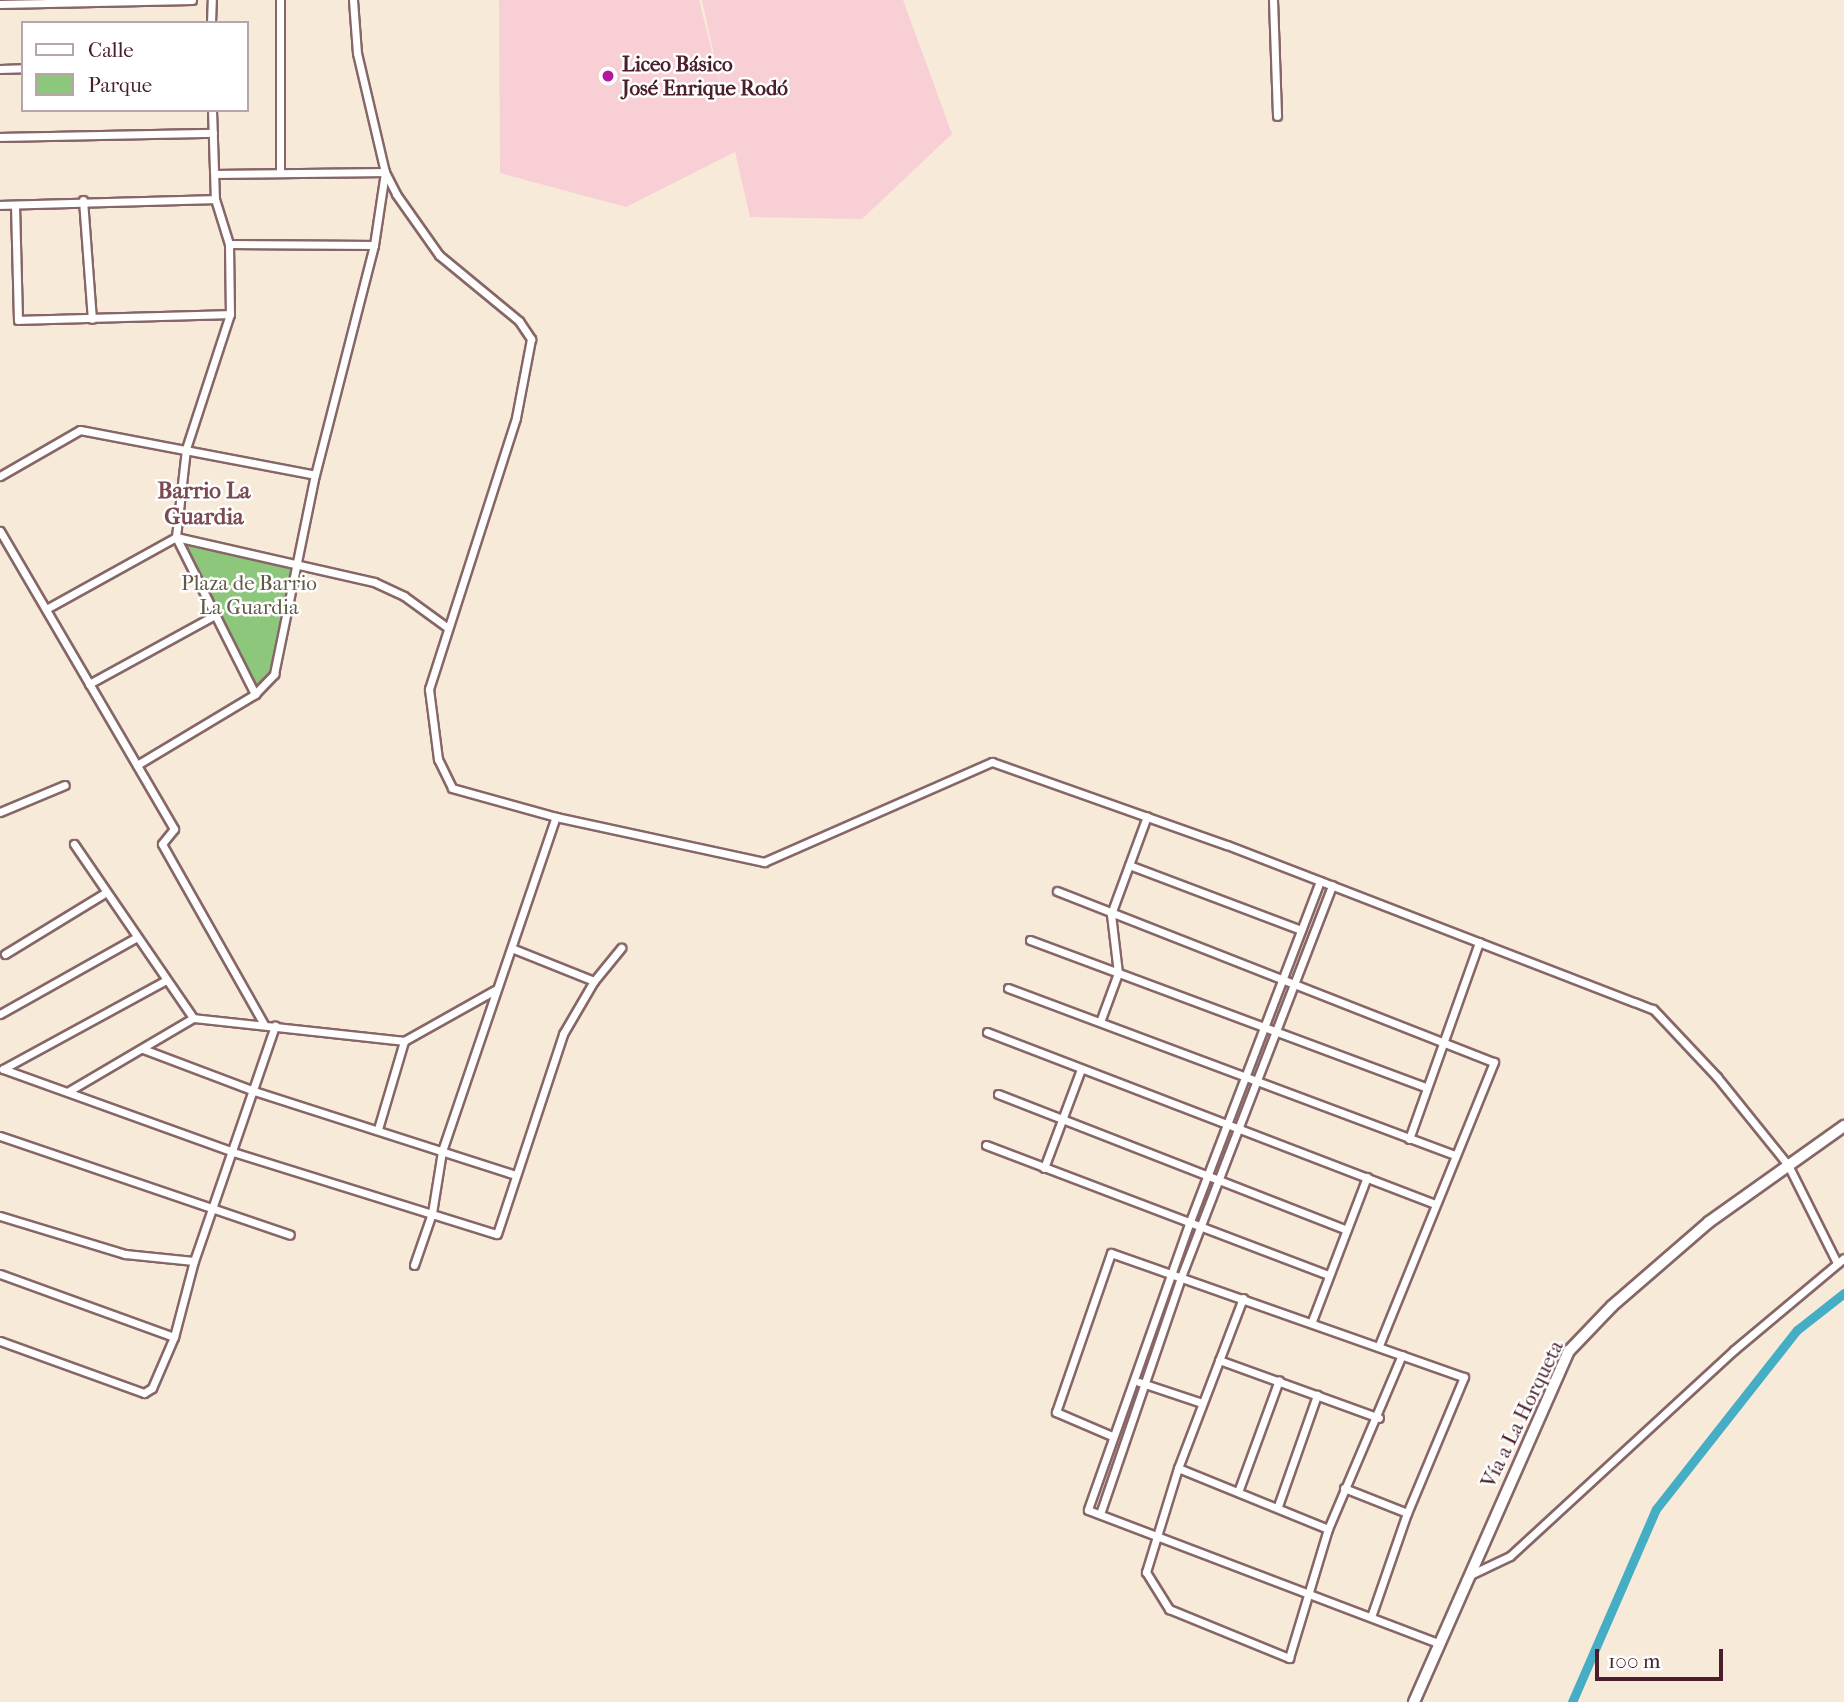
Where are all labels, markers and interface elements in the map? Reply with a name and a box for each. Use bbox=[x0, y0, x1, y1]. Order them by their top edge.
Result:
legend bbox=[21, 21, 248, 112]
text: Calle bbox=[88, 38, 134, 62]
place label: Liceo Básico José Enrique Rodó bbox=[622, 51, 788, 101]
marker: Liceo Básico José Enrique Rodó bbox=[600, 68, 616, 84]
text: Parque bbox=[88, 73, 152, 97]
district label: Barrio La Guardia bbox=[158, 477, 250, 531]
park label: Plaza de Barrio La Guardia bbox=[181, 570, 317, 620]
street label: Vía a La Horqueta bbox=[1475, 1336, 1569, 1492]
scale bar bbox=[1599, 1636, 1727, 1680]
text: 100 m bbox=[1608, 1649, 1661, 1673]

